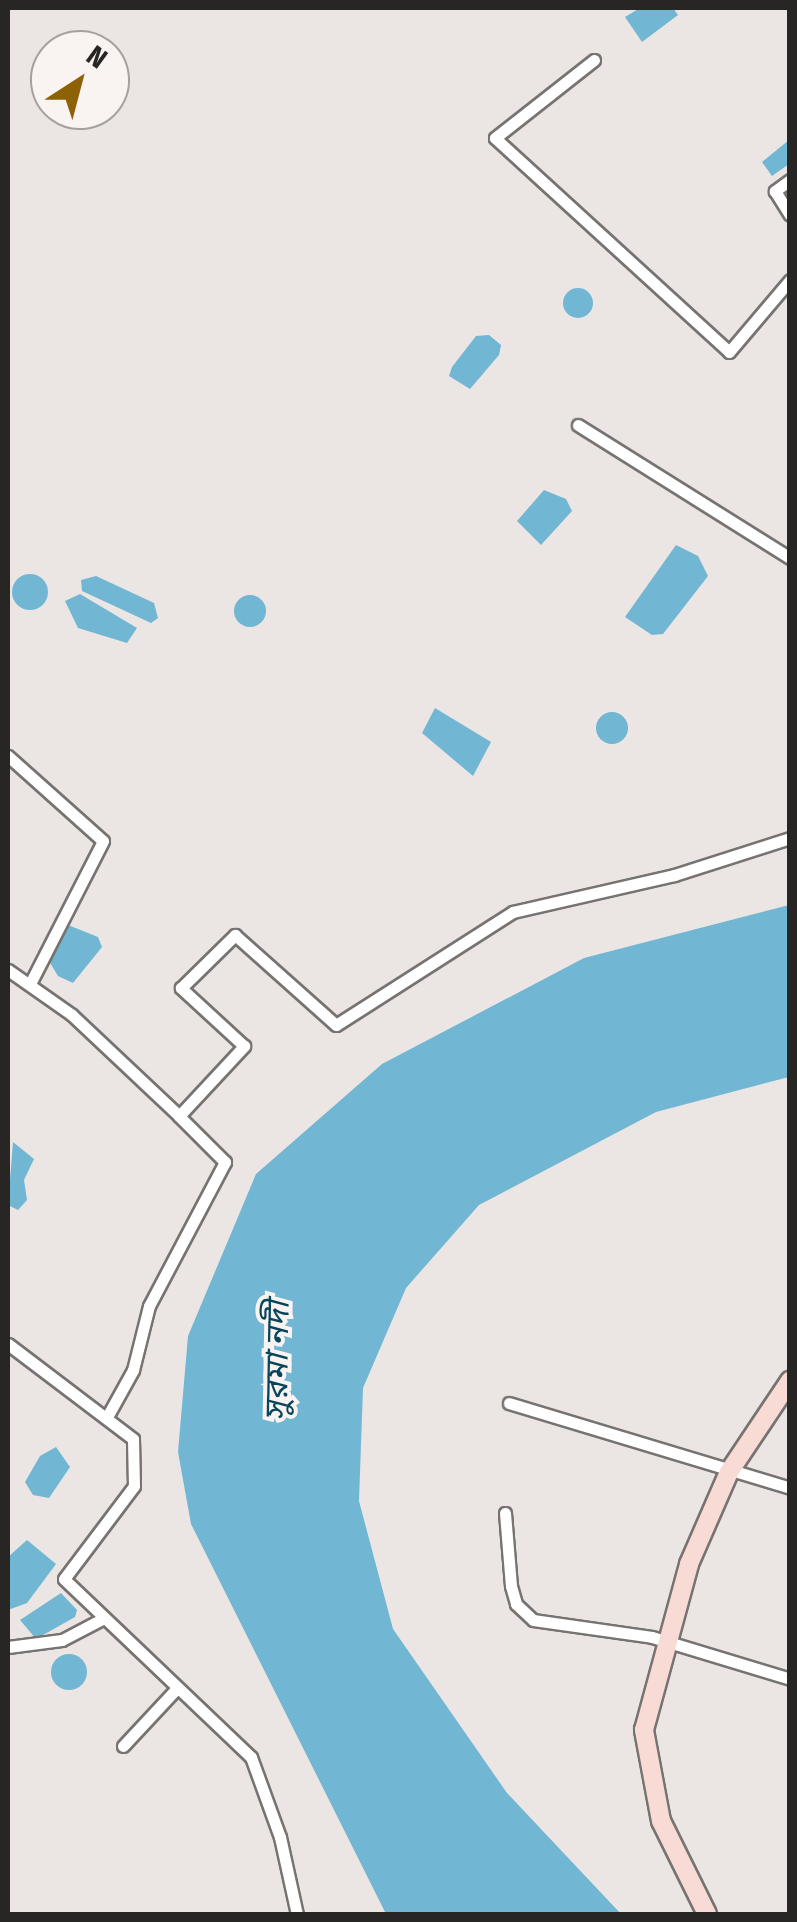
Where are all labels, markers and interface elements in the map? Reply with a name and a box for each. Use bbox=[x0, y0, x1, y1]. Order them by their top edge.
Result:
north arrow bbox=[30, 30, 130, 130]
text: N bbox=[80, 39, 113, 75]
water label: সুরমা নদী bbox=[257, 1301, 297, 1421]

